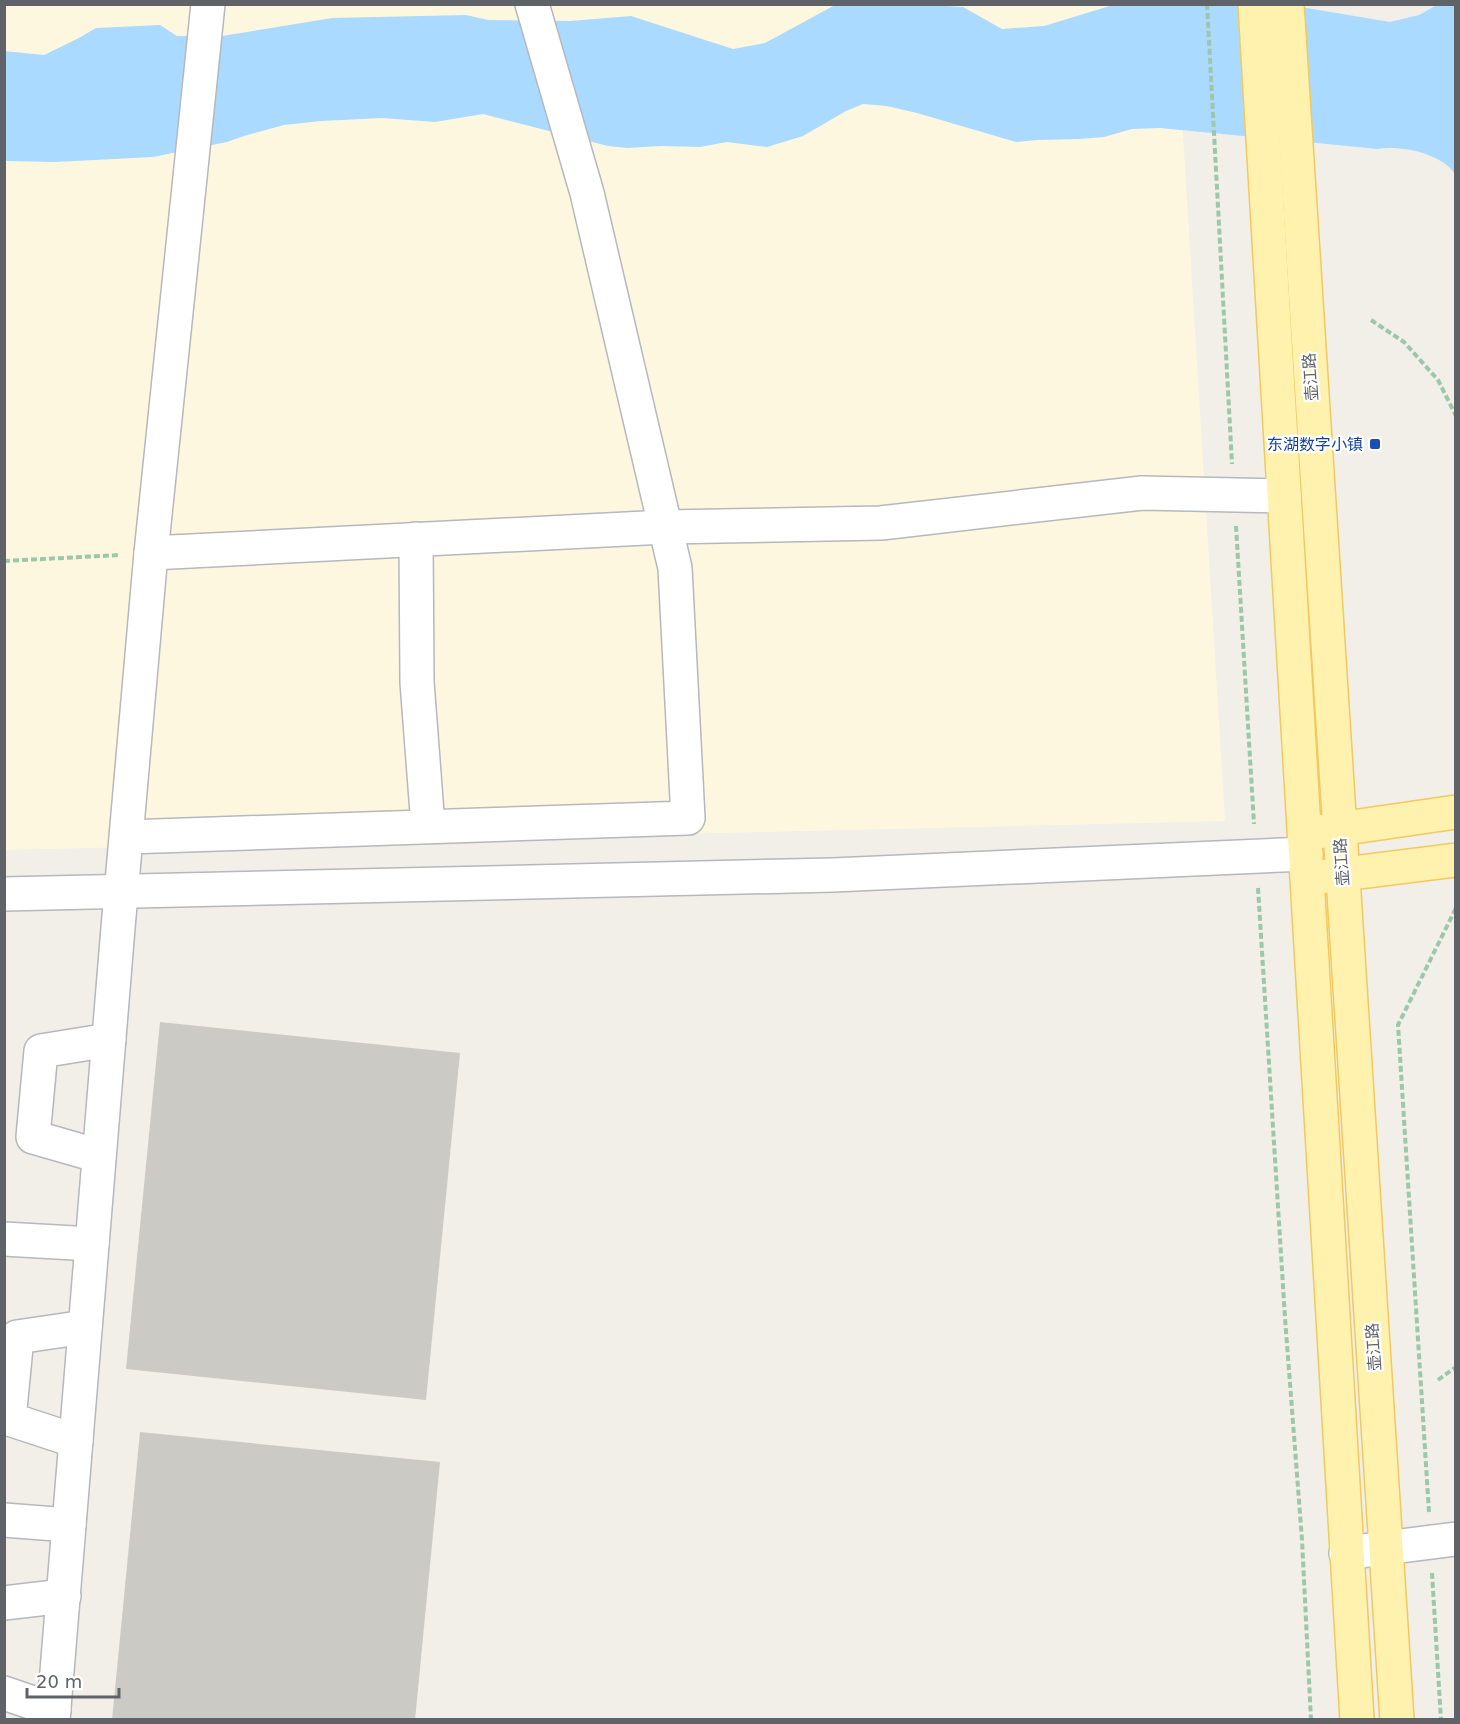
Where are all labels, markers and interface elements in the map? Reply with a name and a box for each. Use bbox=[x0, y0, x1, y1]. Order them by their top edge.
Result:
street label: 壶江路 bbox=[1299, 352, 1322, 402]
place label: 东湖数字小镇 bbox=[1267, 435, 1363, 454]
marker: 东湖数字小镇 bbox=[1368, 437, 1382, 451]
street label: 壶江路 bbox=[1330, 837, 1353, 887]
street label: 壶江路 bbox=[1362, 1322, 1385, 1372]
scale bar bbox=[27, 1661, 118, 1699]
text: 20 m bbox=[36, 1671, 82, 1692]

